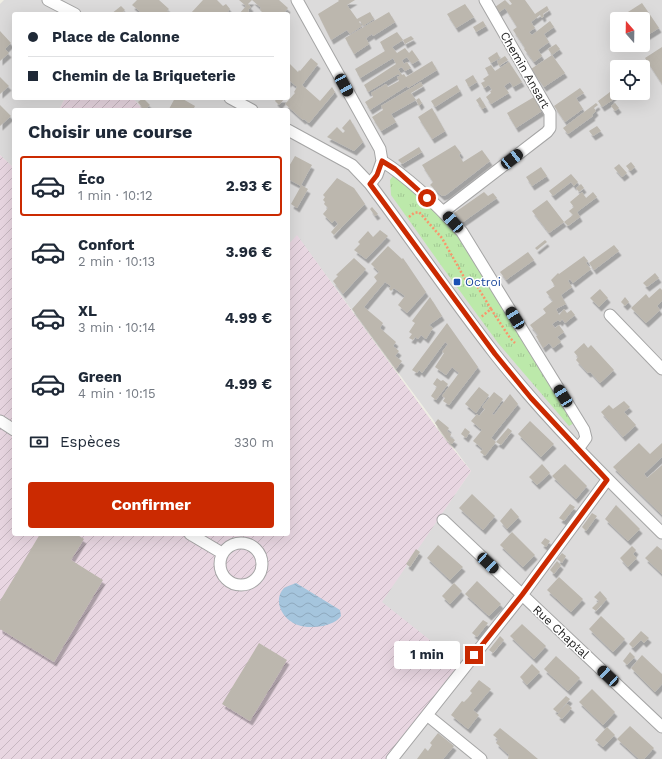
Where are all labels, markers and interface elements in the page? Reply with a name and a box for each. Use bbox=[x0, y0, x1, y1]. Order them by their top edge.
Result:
north arrow bbox=[610, 12, 650, 52]
map controls bbox=[610, 12, 650, 100]
text: Place de Calonne bbox=[52, 28, 180, 46]
street label: Chemin Ansart bbox=[497, 29, 553, 111]
button: locate bbox=[610, 60, 650, 100]
text: Chemin de la Briqueterie bbox=[52, 67, 236, 85]
car bbox=[333, 72, 355, 98]
text: Choisir une course bbox=[28, 121, 192, 142]
car bbox=[499, 147, 525, 171]
icon: car bbox=[30, 168, 66, 204]
text: Éco bbox=[78, 170, 105, 188]
text: 2.93 € bbox=[226, 177, 272, 195]
text: 1 min · 10:12 bbox=[78, 188, 153, 203]
route start bbox=[418, 189, 436, 207]
car bbox=[441, 209, 465, 235]
icon: car bbox=[30, 234, 66, 270]
text: Confort bbox=[78, 236, 134, 254]
text: 3.96 € bbox=[225, 243, 272, 261]
text: 2 min · 10:13 bbox=[78, 254, 155, 269]
place label: Octroi bbox=[465, 275, 501, 289]
marker: Octroi bbox=[452, 277, 462, 287]
icon: car bbox=[30, 300, 66, 336]
text: XL bbox=[78, 302, 97, 320]
car bbox=[504, 305, 526, 331]
text: 4.99 € bbox=[225, 309, 272, 327]
text: 3 min · 10:14 bbox=[78, 320, 155, 335]
icon: car bbox=[30, 366, 66, 402]
text: Green bbox=[78, 368, 122, 386]
text: 4.99 € bbox=[225, 375, 272, 393]
car bbox=[552, 383, 574, 409]
text: 4 min · 10:15 bbox=[78, 386, 155, 401]
icon: cash bbox=[28, 431, 50, 453]
text: Espèces bbox=[60, 433, 121, 451]
text: 330 m bbox=[234, 435, 274, 450]
button: Confirmer bbox=[28, 482, 274, 528]
car bbox=[475, 550, 501, 576]
street label: Rue Chaptal bbox=[530, 602, 592, 662]
callout: 1 min bbox=[394, 641, 460, 669]
route end bbox=[465, 646, 483, 664]
text: 1 min bbox=[410, 647, 444, 662]
car bbox=[595, 663, 621, 689]

